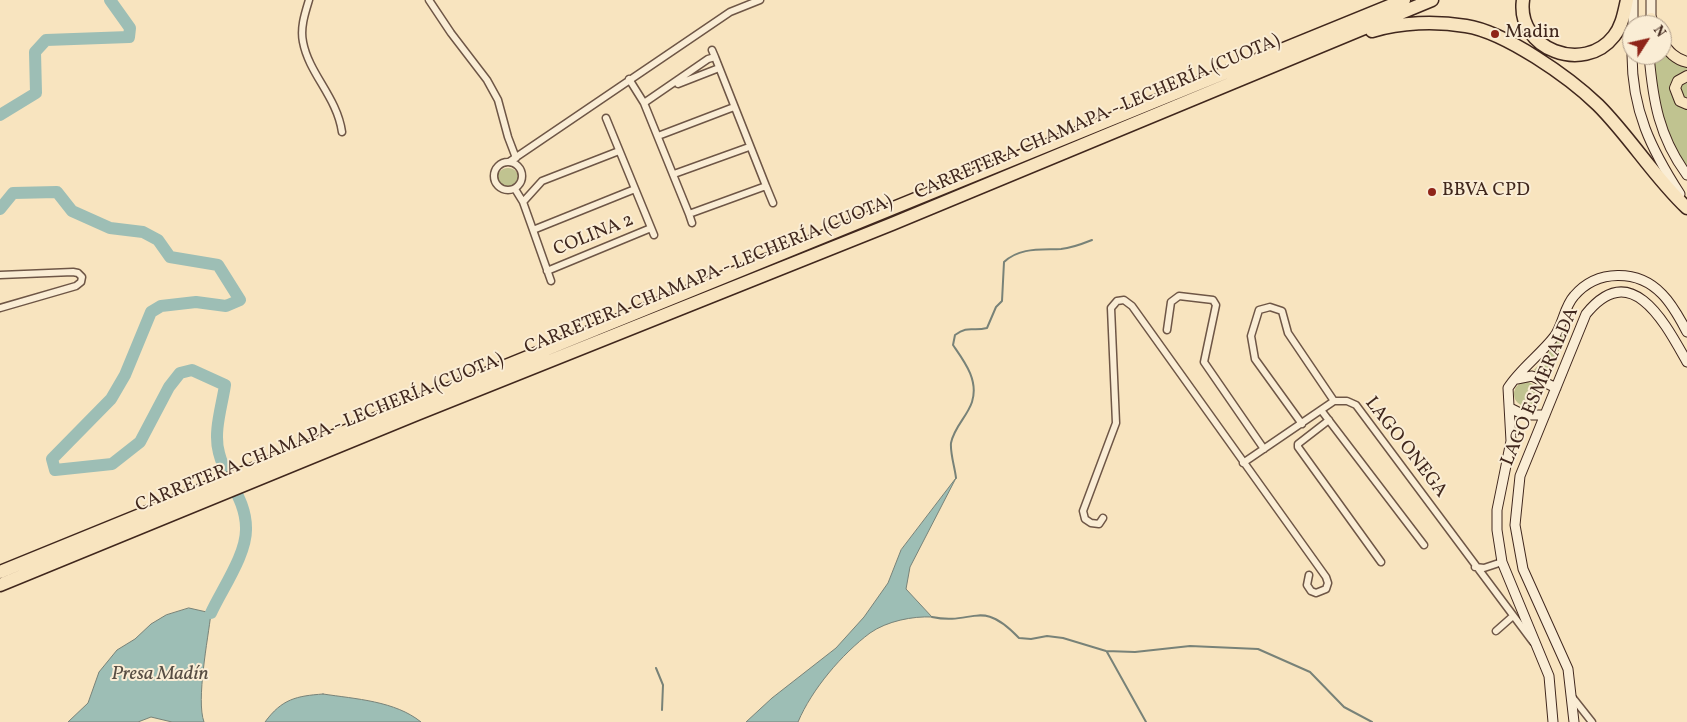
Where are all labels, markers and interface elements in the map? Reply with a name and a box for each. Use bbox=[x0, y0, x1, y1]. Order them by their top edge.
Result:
north arrow bbox=[1622, 15, 1672, 65]
text: N bbox=[1648, 22, 1670, 41]
place label: Madin bbox=[1505, 23, 1560, 45]
marker: Madin bbox=[1489, 28, 1501, 40]
street label: CARRETERA CHAMAPA - LECHERÍA (CUOTA) bbox=[912, 30, 1284, 206]
place label: BBVA CPD bbox=[1442, 181, 1530, 203]
marker: BBVA CPD bbox=[1426, 186, 1438, 198]
street label: CARRETERA CHAMAPA - LECHERÍA (CUOTA) bbox=[522, 191, 896, 361]
street label: COLINA 2 bbox=[551, 210, 637, 262]
street label: LAGO ESMERALDA bbox=[1497, 304, 1585, 470]
street label: CARRETERA CHAMAPA - LECHERÍA (CUOTA) bbox=[133, 349, 507, 519]
street label: LAGO ONEGA bbox=[1359, 393, 1451, 503]
water label: Presa Madín bbox=[111, 663, 209, 687]

